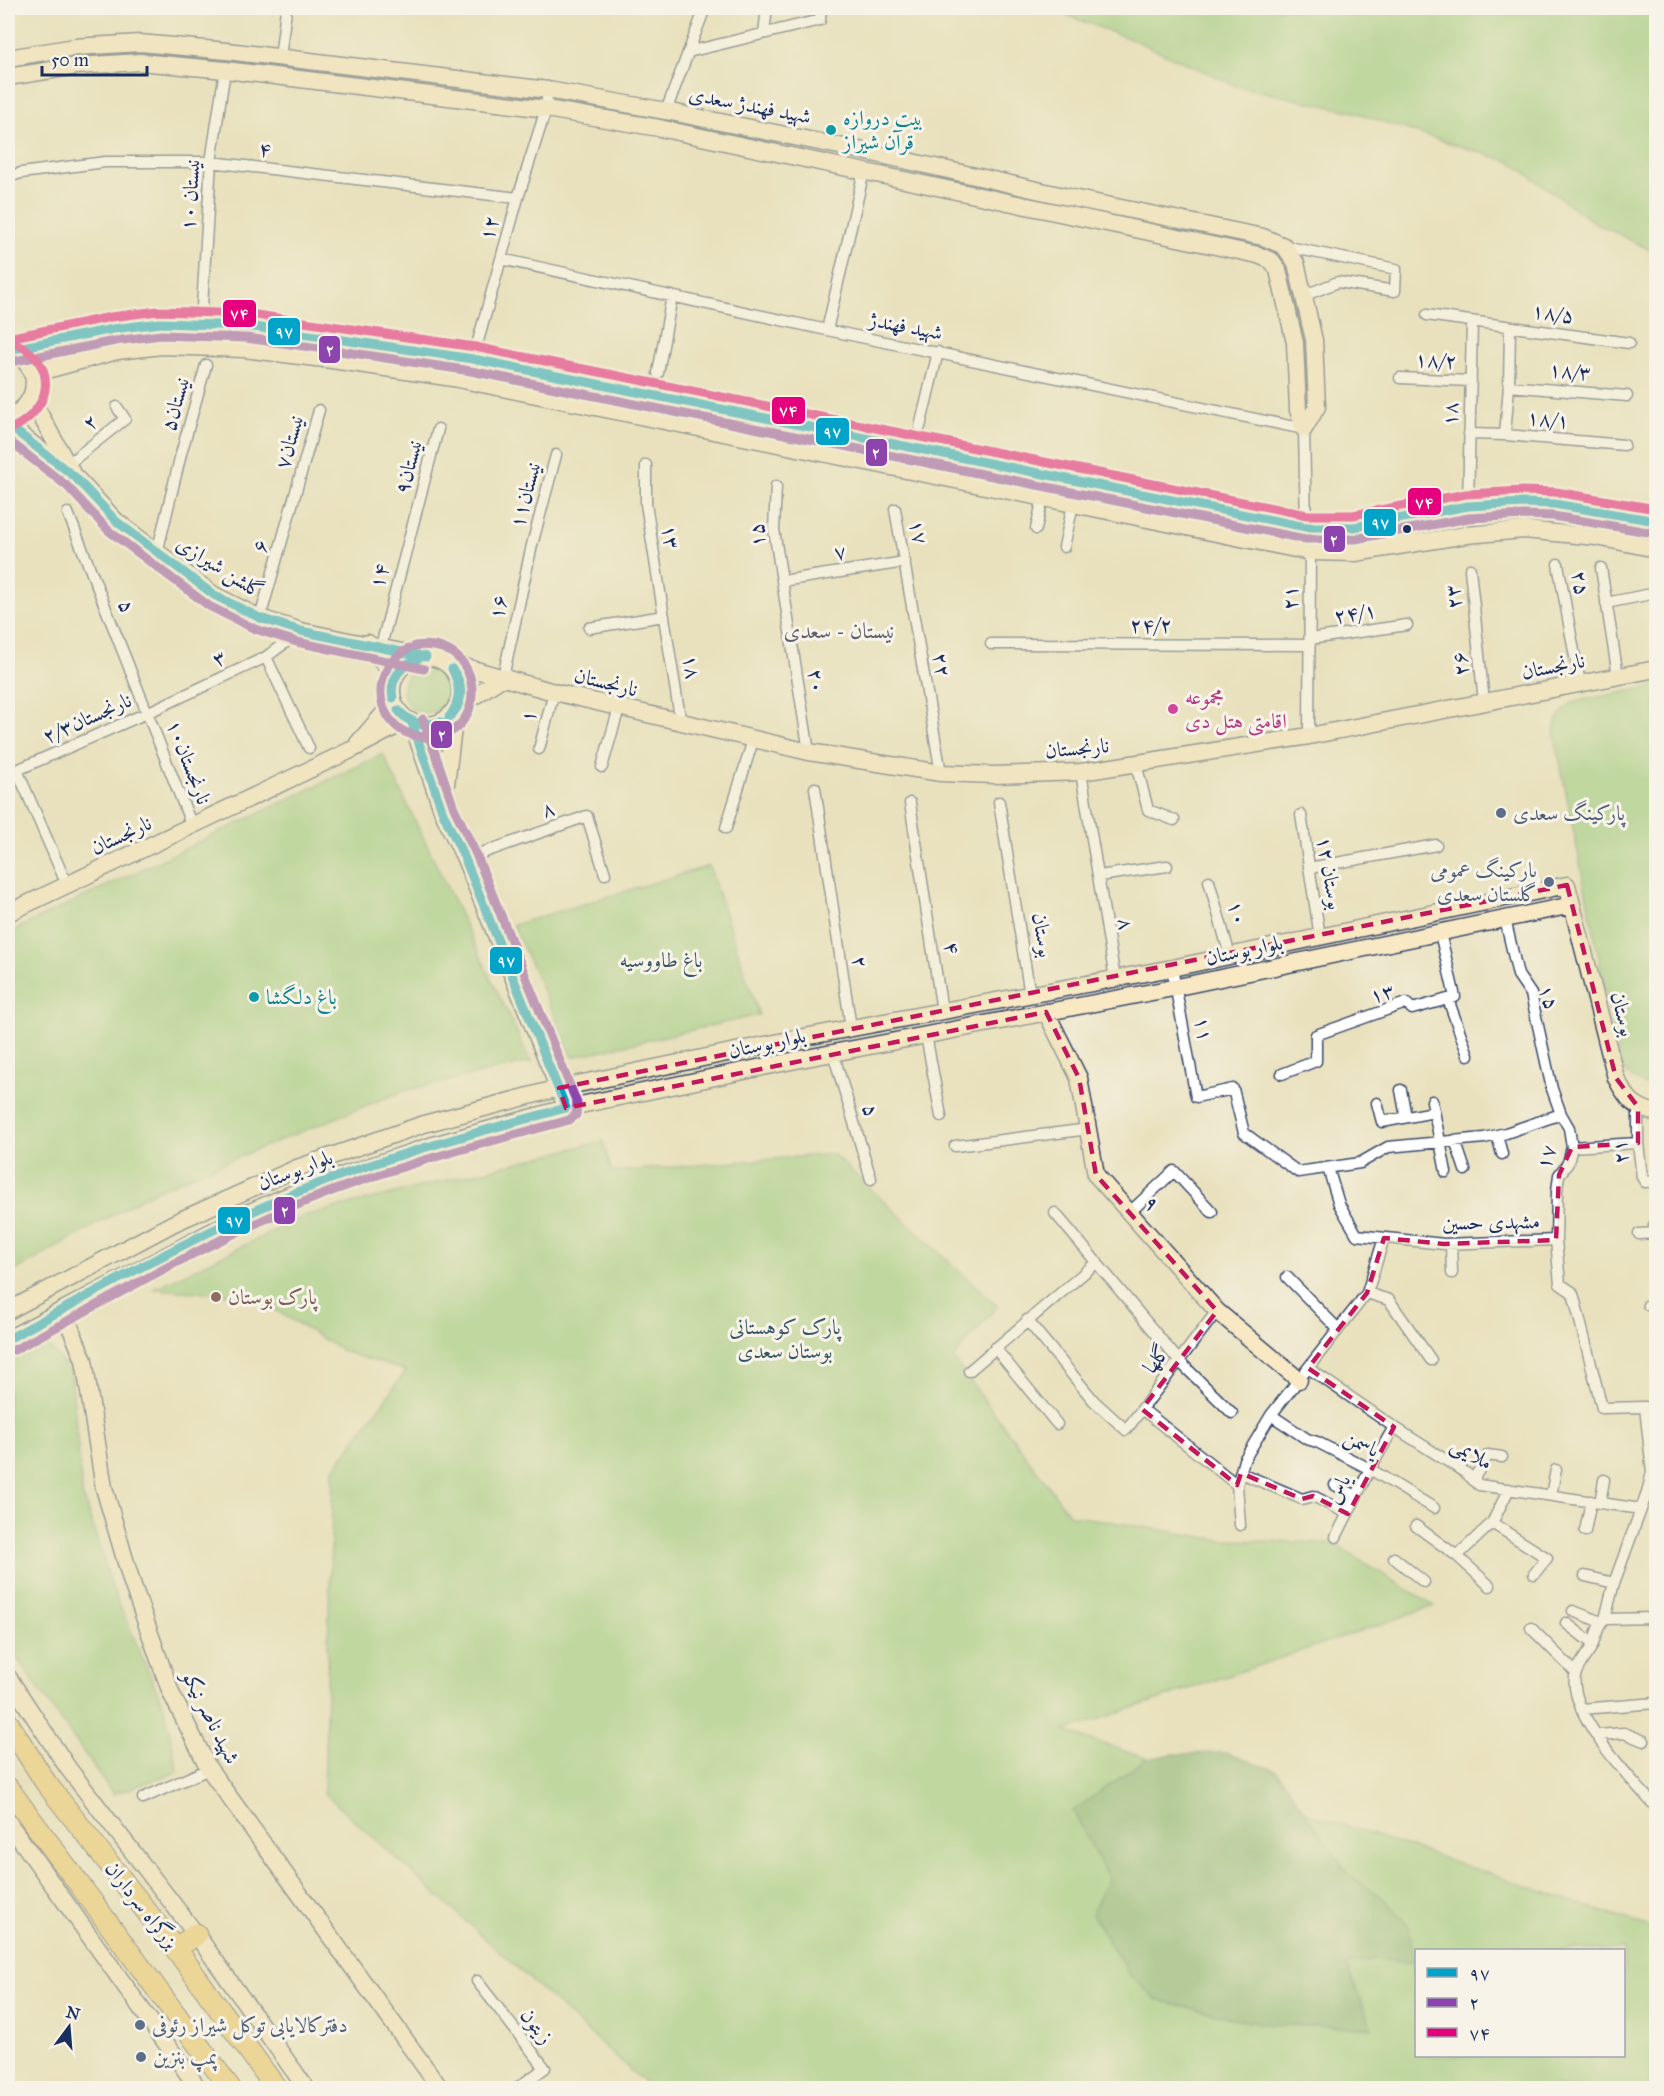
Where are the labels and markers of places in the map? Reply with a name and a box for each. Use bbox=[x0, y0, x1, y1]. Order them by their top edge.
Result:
place label: بیت دروازه قرآن شیراز bbox=[841, 105, 923, 155]
marker: بیت دروازه قرآن شیراز bbox=[824, 123, 838, 137]
unlabelled marker bbox=[1401, 523, 1413, 535]
place label: مجموعه اقامتی هتل دی bbox=[1185, 684, 1287, 736]
marker: مجموعه اقامتی هتل دی bbox=[1166, 702, 1180, 716]
place label: پارکینگ سعدی bbox=[1513, 800, 1626, 828]
marker: پارکینگ سعدی bbox=[1494, 806, 1508, 820]
place label: پارکینگ عمومی گلستان سعدی bbox=[1430, 857, 1538, 907]
marker: پارکینگ عمومی گلستان سعدی bbox=[1542, 875, 1556, 889]
place label: باغ دلگشا bbox=[266, 984, 337, 1015]
marker: باغ دلگشا bbox=[247, 990, 261, 1004]
place label: پارک بوستان bbox=[228, 1284, 318, 1312]
marker: پارک بوستان bbox=[209, 1290, 223, 1304]
place label: دفترکالایابی توکل شیراز رئوفی bbox=[152, 2012, 348, 2040]
marker: دفترکالایابی توکل شیراز رئوفی bbox=[133, 2018, 147, 2032]
place label: پمپ بنزین bbox=[153, 2044, 218, 2073]
marker: پمپ بنزین bbox=[134, 2050, 148, 2064]

